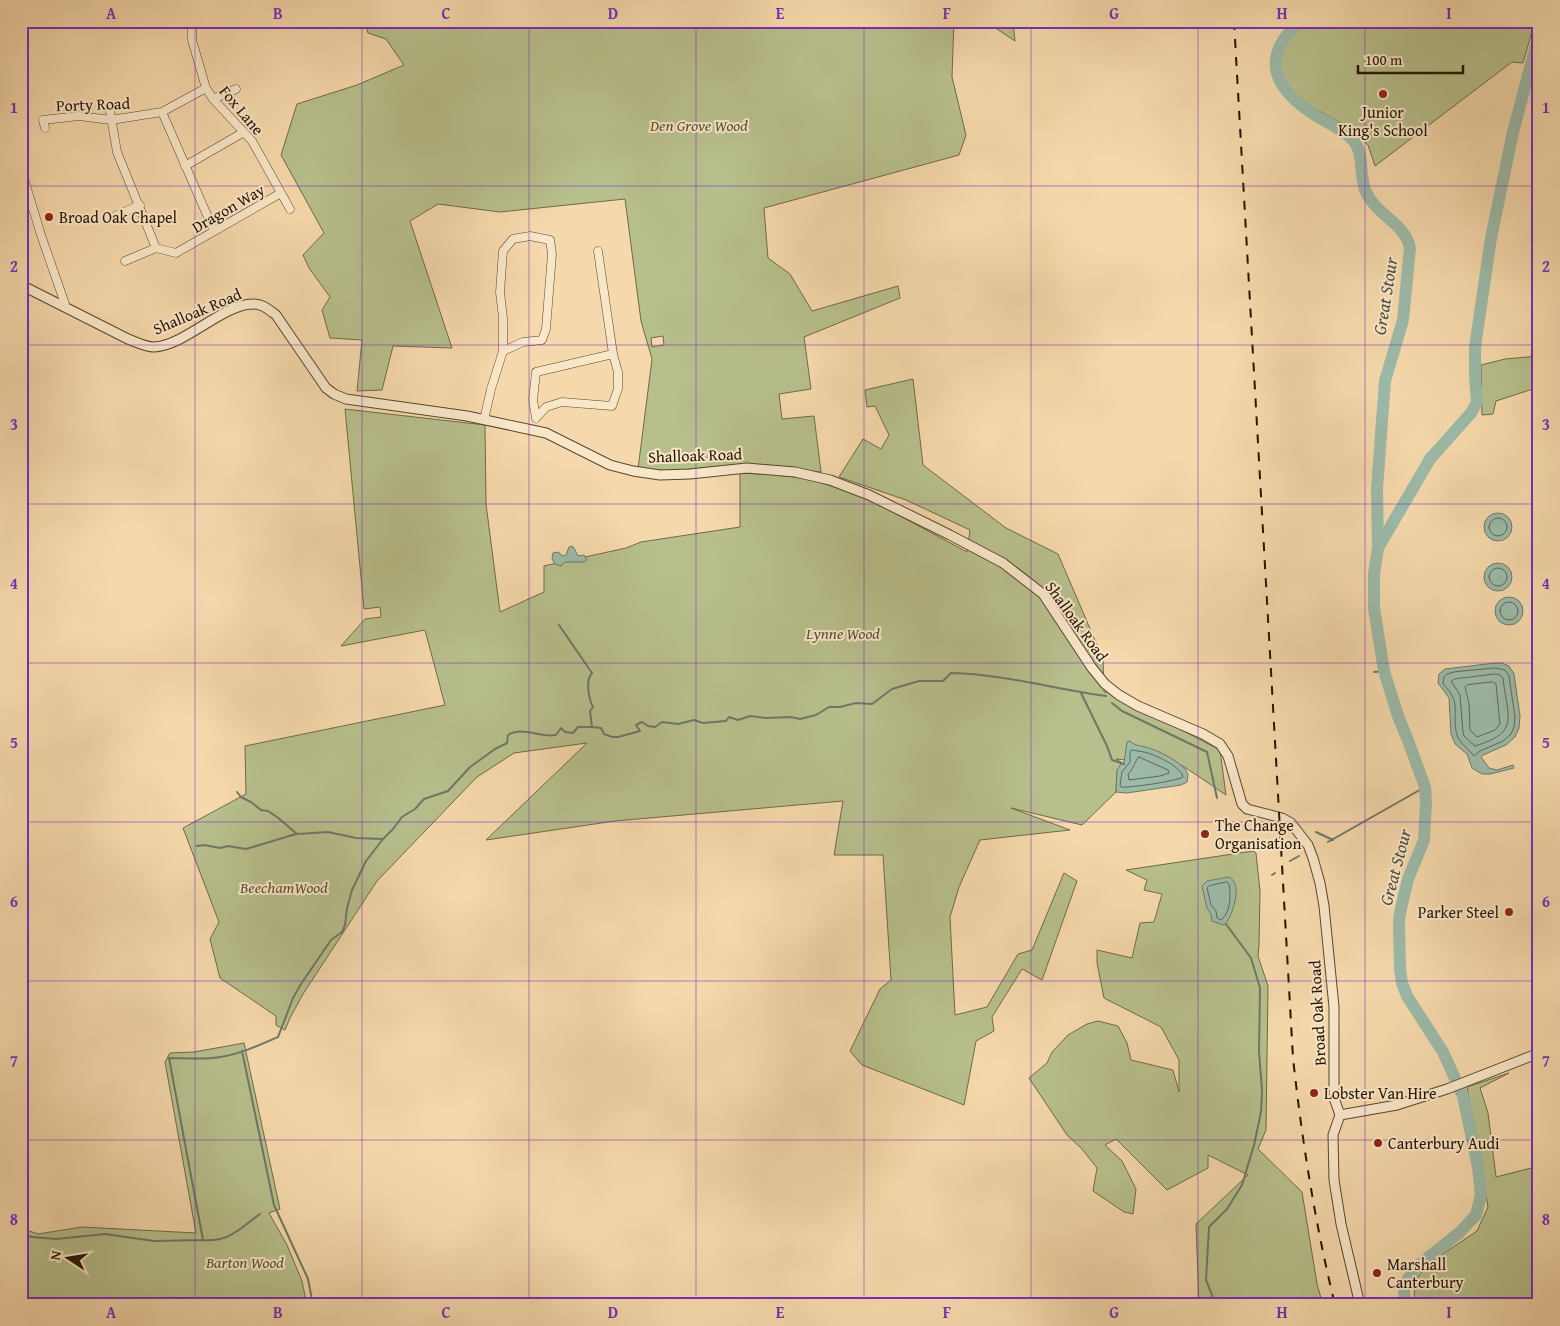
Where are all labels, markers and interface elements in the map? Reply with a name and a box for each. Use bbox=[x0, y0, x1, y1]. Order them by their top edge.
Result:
text: A bbox=[106, 1, 117, 25]
text: B bbox=[273, 1, 283, 25]
text: C bbox=[441, 1, 451, 25]
text: D bbox=[608, 1, 618, 25]
text: E bbox=[776, 1, 785, 25]
text: F bbox=[943, 1, 951, 25]
text: G bbox=[1109, 1, 1119, 25]
text: H bbox=[1276, 1, 1288, 25]
text: I bbox=[1446, 1, 1452, 25]
scale bar bbox=[1358, 42, 1462, 74]
text: 100 m bbox=[1365, 49, 1403, 70]
street label: Fox Lane bbox=[214, 80, 270, 140]
marker: Junior King's School bbox=[1377, 88, 1389, 100]
street label: Porty Road bbox=[56, 91, 131, 117]
text: 1 bbox=[10, 95, 18, 119]
text: 1 bbox=[1542, 95, 1550, 119]
place label: Junior King's School bbox=[1338, 100, 1428, 142]
park label: Den Grove Wood bbox=[649, 113, 748, 137]
street label: Dragon Way bbox=[187, 177, 269, 239]
place label: Broad Oak Chapel bbox=[59, 205, 178, 229]
marker: Broad Oak Chapel bbox=[43, 211, 55, 223]
text: 2 bbox=[10, 254, 18, 278]
water label: Great Stour bbox=[1366, 254, 1405, 337]
text: 2 bbox=[1542, 254, 1550, 278]
street label: Shalloak Road bbox=[149, 281, 245, 340]
text: 3 bbox=[10, 412, 18, 436]
text: 3 bbox=[1542, 412, 1550, 436]
street label: Shalloak Road bbox=[648, 441, 743, 469]
text: 4 bbox=[10, 571, 18, 595]
text: 4 bbox=[1542, 571, 1550, 595]
street label: Shalloak Road bbox=[1040, 576, 1115, 667]
park label: Lynne Wood bbox=[805, 621, 880, 645]
text: 5 bbox=[10, 730, 18, 754]
text: 5 bbox=[1542, 730, 1550, 754]
place label: The Change Organisation bbox=[1215, 813, 1302, 855]
water label: Great Stour bbox=[1372, 825, 1418, 908]
marker: The Change Organisation bbox=[1199, 828, 1211, 840]
park label: BeechamWood bbox=[239, 875, 328, 899]
text: 6 bbox=[10, 889, 18, 913]
text: 6 bbox=[1542, 889, 1550, 913]
place label: Parker Steel bbox=[1418, 900, 1500, 924]
marker: Parker Steel bbox=[1503, 906, 1515, 918]
street label: Broad Oak Road bbox=[1302, 959, 1332, 1066]
text: 7 bbox=[10, 1048, 18, 1072]
text: 7 bbox=[1542, 1048, 1550, 1072]
place label: Lobster Van Hire bbox=[1324, 1081, 1436, 1105]
marker: Lobster Van Hire bbox=[1308, 1087, 1320, 1099]
place label: Canterbury Audi bbox=[1388, 1131, 1500, 1155]
marker: Canterbury Audi bbox=[1372, 1137, 1384, 1149]
text: 8 bbox=[10, 1207, 18, 1231]
text: 8 bbox=[1542, 1207, 1550, 1231]
north arrow bbox=[42, 1234, 92, 1284]
text: N bbox=[45, 1248, 66, 1262]
park label: Barton Wood bbox=[205, 1250, 284, 1274]
place label: Marshall Canterbury bbox=[1387, 1252, 1464, 1294]
marker: Marshall Canterbury bbox=[1371, 1267, 1383, 1279]
text: A bbox=[106, 1300, 117, 1324]
text: B bbox=[273, 1300, 283, 1324]
text: C bbox=[441, 1300, 451, 1324]
text: D bbox=[608, 1300, 618, 1324]
text: E bbox=[776, 1300, 785, 1324]
text: F bbox=[943, 1300, 951, 1324]
text: G bbox=[1109, 1300, 1119, 1324]
text: H bbox=[1276, 1300, 1288, 1324]
text: I bbox=[1446, 1300, 1452, 1324]

